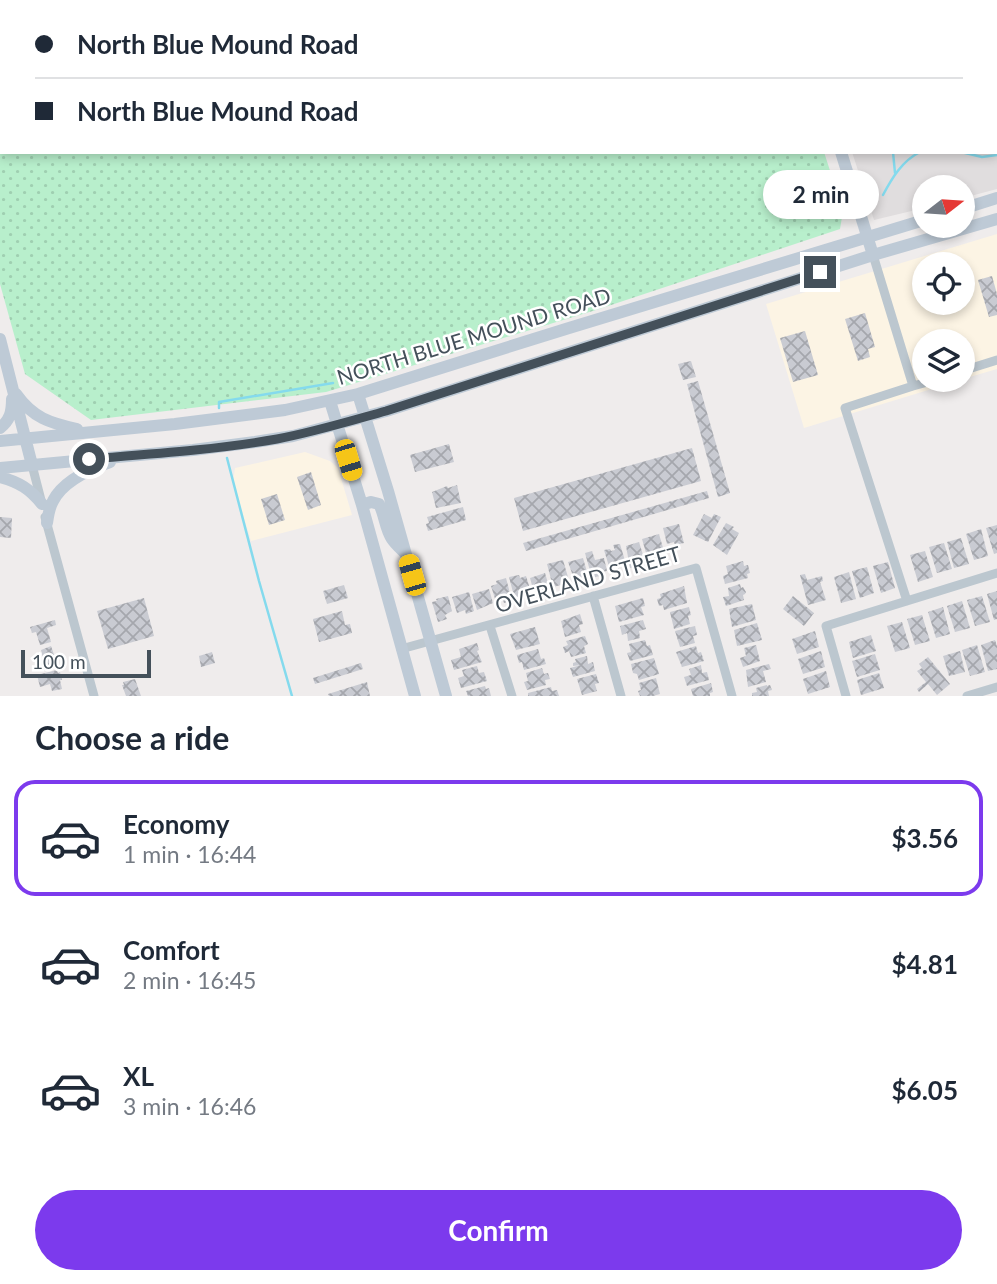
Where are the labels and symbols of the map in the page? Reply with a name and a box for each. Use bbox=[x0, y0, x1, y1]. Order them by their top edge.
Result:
callout: 2 min bbox=[762, 170, 878, 219]
north arrow bbox=[912, 175, 975, 238]
route end bbox=[804, 256, 836, 288]
street label: NORTH BLUE MOUND ROAD bbox=[334, 282, 613, 389]
car bbox=[332, 437, 365, 483]
route start bbox=[73, 443, 105, 475]
street label: OVERLAND STREET bbox=[492, 540, 684, 617]
car bbox=[397, 552, 428, 598]
scale bar bbox=[21, 647, 150, 679]

